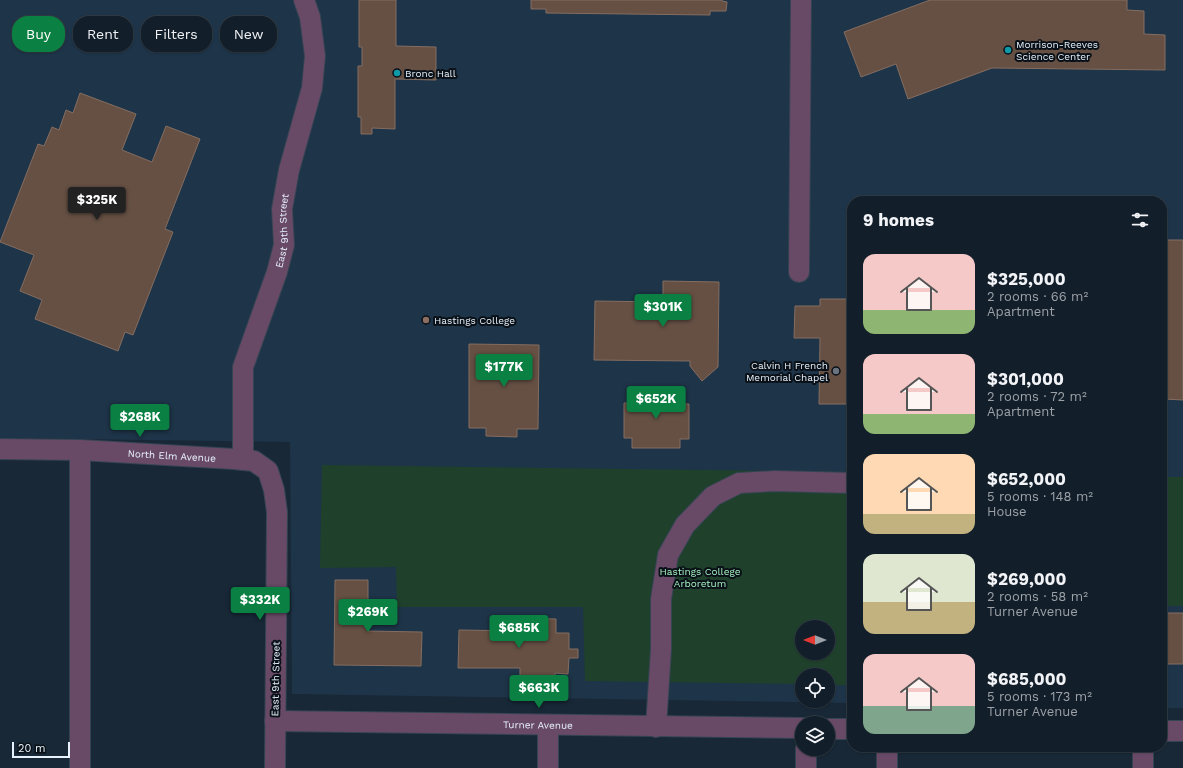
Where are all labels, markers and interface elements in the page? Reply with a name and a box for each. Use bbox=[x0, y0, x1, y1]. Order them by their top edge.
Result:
chip: Buy bbox=[12, 16, 65, 52]
chip: Rent bbox=[73, 16, 133, 52]
chip: Filters bbox=[141, 16, 212, 52]
chip: New bbox=[220, 16, 277, 52]
place label: Morrison-Reeves Science Center bbox=[1016, 39, 1098, 62]
marker: Morrison-Reeves Science Center bbox=[1003, 45, 1013, 55]
marker: Bronc Hall bbox=[392, 68, 402, 78]
place label: Bronc Hall bbox=[405, 68, 456, 79]
pin: $325K bbox=[69, 187, 125, 221]
text: $325K bbox=[77, 192, 117, 207]
street label: East 9th Street bbox=[273, 192, 291, 269]
icon: filters bbox=[1129, 209, 1151, 231]
text: 9 homes bbox=[863, 210, 934, 230]
text: $325,000 bbox=[987, 269, 1066, 289]
icon: home bbox=[895, 270, 943, 318]
text: 2 rooms · 66 m² bbox=[987, 289, 1088, 304]
pin: $301K bbox=[635, 294, 691, 328]
text: $301K bbox=[643, 299, 683, 314]
text: Apartment bbox=[987, 304, 1055, 319]
marker: Hastings College bbox=[421, 315, 431, 325]
place label: Hastings College bbox=[434, 315, 515, 326]
pin: $177K bbox=[476, 354, 532, 388]
text: $177K bbox=[485, 359, 523, 374]
place label: Calvin H French Memorial Chapel bbox=[746, 360, 828, 383]
marker: Calvin H French Memorial Chapel bbox=[831, 366, 841, 376]
text: $301,000 bbox=[987, 369, 1064, 389]
icon: home bbox=[895, 370, 943, 418]
pin: $652K bbox=[628, 386, 684, 420]
text: 2 rooms · 72 m² bbox=[987, 389, 1087, 404]
text: $652K bbox=[636, 391, 676, 406]
pin: $268K bbox=[112, 404, 168, 438]
text: Apartment bbox=[987, 404, 1055, 419]
text: $268K bbox=[119, 409, 161, 424]
street label: North Elm Avenue bbox=[127, 448, 216, 464]
text: $652,000 bbox=[987, 469, 1066, 489]
icon: home bbox=[895, 470, 943, 518]
text: 5 rooms · 148 m² bbox=[987, 489, 1093, 504]
text: House bbox=[987, 504, 1027, 519]
park label: Hastings College Arboretum bbox=[659, 566, 741, 589]
text: $269,000 bbox=[987, 569, 1067, 589]
icon: home bbox=[895, 570, 943, 618]
pin: $332K bbox=[232, 587, 288, 621]
text: 2 rooms · 58 m² bbox=[987, 589, 1088, 604]
text: $332K bbox=[240, 592, 280, 607]
pin: $269K bbox=[340, 599, 396, 633]
text: $269K bbox=[347, 604, 389, 619]
text: Turner Avenue bbox=[987, 604, 1078, 619]
pin: $685K bbox=[491, 615, 547, 649]
text: $685K bbox=[498, 620, 540, 635]
north arrow bbox=[795, 620, 835, 660]
map controls bbox=[795, 620, 835, 756]
street label: East 9th Street bbox=[269, 641, 282, 717]
button: locate bbox=[795, 668, 835, 708]
text: $685,000 bbox=[987, 669, 1067, 689]
icon: home bbox=[895, 670, 943, 718]
pin: $663K bbox=[511, 675, 567, 709]
text: $663K bbox=[518, 680, 560, 695]
text: 5 rooms · 173 m² bbox=[987, 689, 1092, 704]
text: Turner Avenue bbox=[987, 704, 1078, 719]
button: layers bbox=[795, 716, 835, 756]
street label: Turner Avenue bbox=[503, 719, 573, 731]
scale bar bbox=[12, 740, 70, 759]
text: 20 m bbox=[18, 742, 46, 755]

